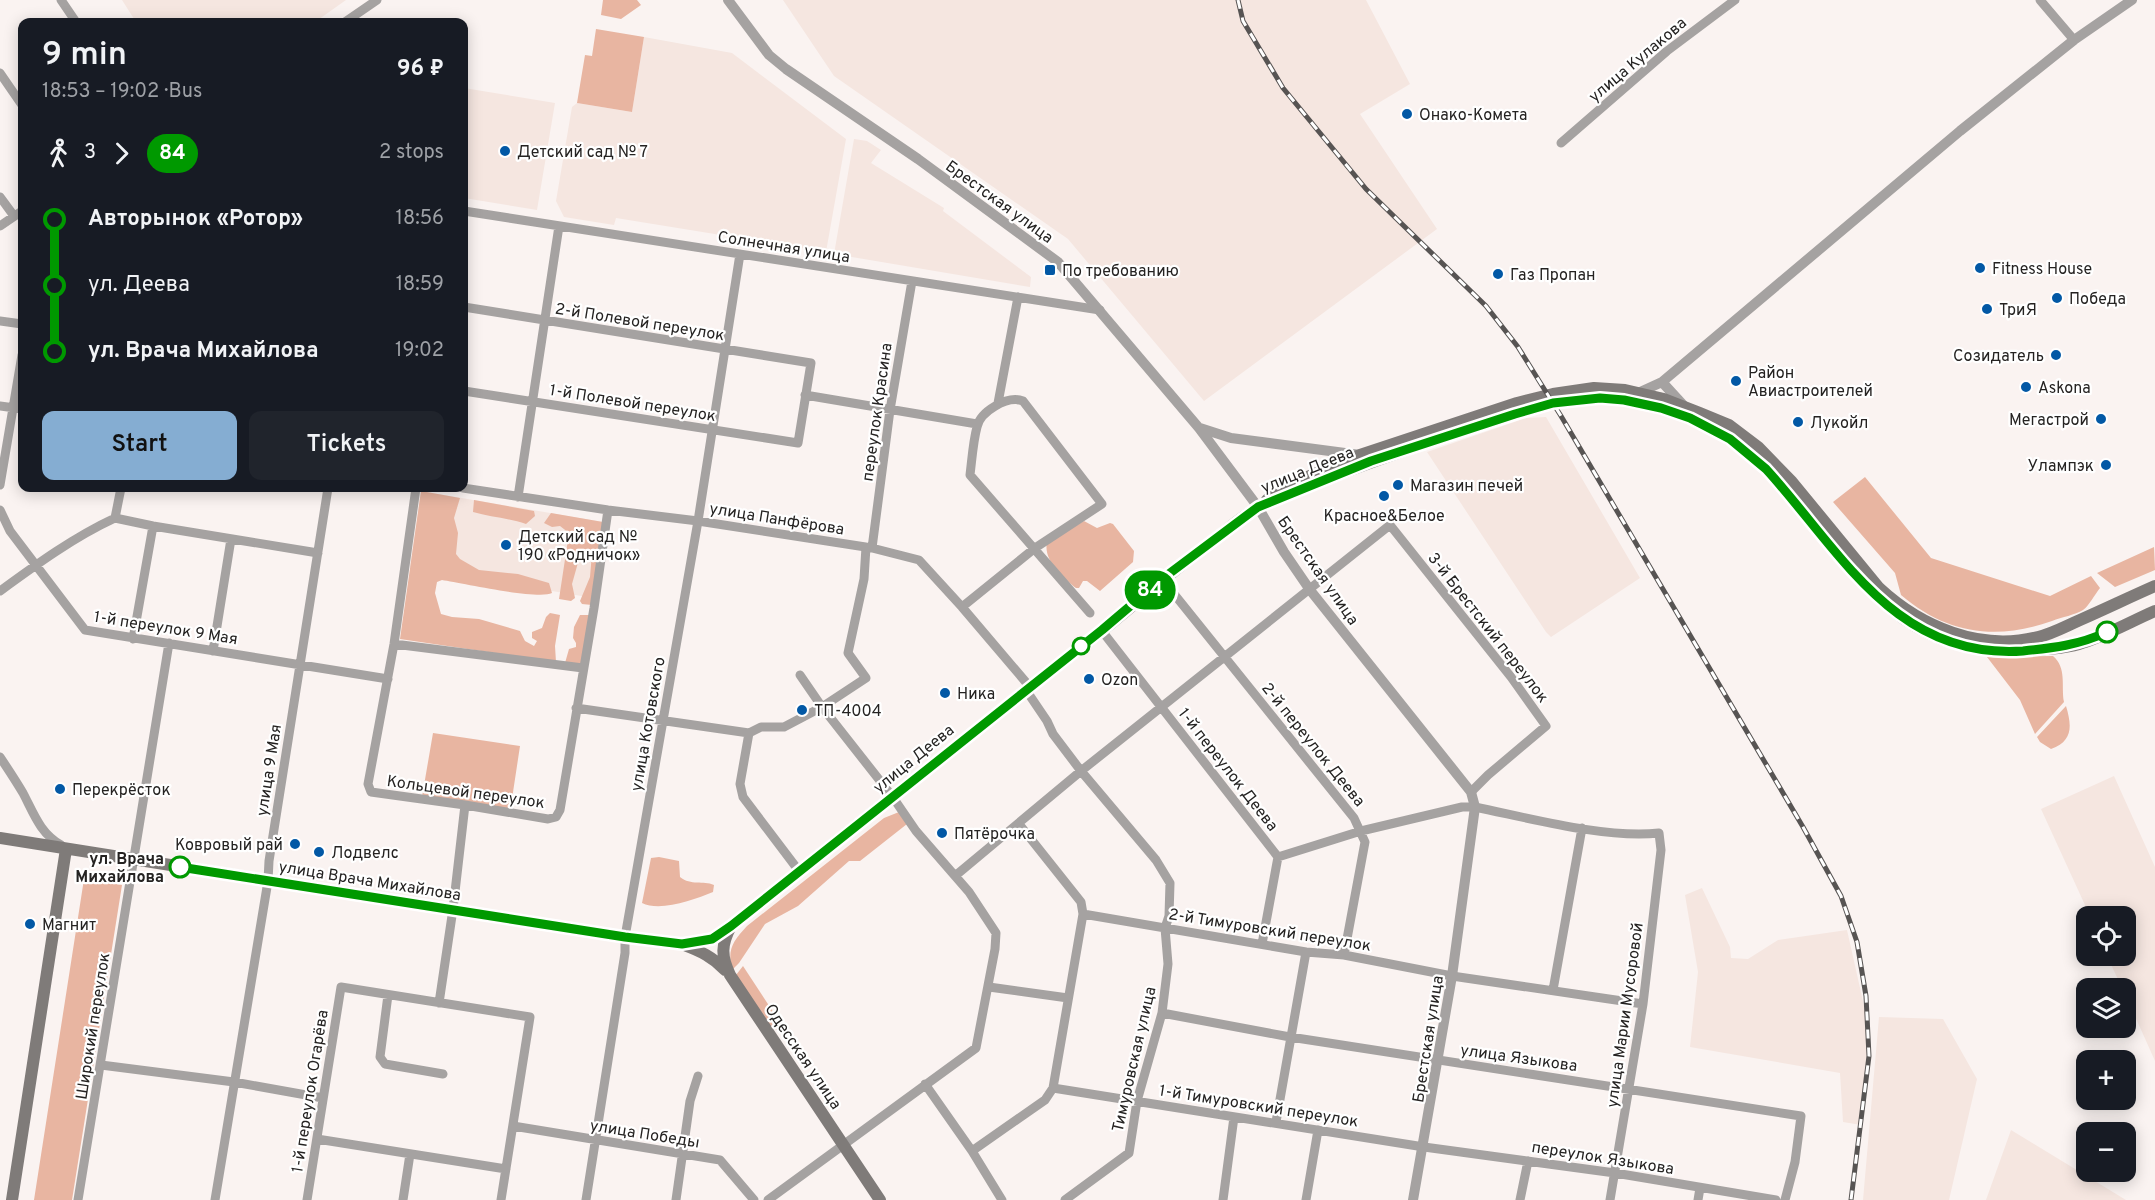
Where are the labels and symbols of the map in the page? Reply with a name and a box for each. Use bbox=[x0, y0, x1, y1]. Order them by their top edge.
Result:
street label: улица Кулакова bbox=[1585, 14, 1691, 107]
place label: Онако-Комета bbox=[1419, 106, 1527, 126]
marker: Онако-Комета bbox=[1400, 107, 1414, 121]
place label: Детский сад № 7 bbox=[517, 143, 648, 163]
marker: Детский сад № 7 bbox=[498, 144, 512, 158]
street label: Брестская улица bbox=[941, 157, 1057, 248]
street label: Солнечная улица bbox=[716, 228, 851, 268]
place label: Fitness House bbox=[1992, 260, 2092, 280]
marker: Fitness House bbox=[1973, 261, 1987, 275]
place label: По требованию bbox=[1062, 262, 1179, 282]
marker: По требованию bbox=[1043, 263, 1057, 277]
place label: Газ Пропан bbox=[1510, 266, 1595, 286]
marker: Газ Пропан bbox=[1491, 267, 1505, 281]
place label: Победа bbox=[2069, 290, 2126, 310]
marker: Победа bbox=[2050, 291, 2064, 305]
street label: 2-й Полевой переулок bbox=[554, 300, 726, 346]
place label: ТриЯ bbox=[1999, 301, 2037, 321]
marker: ТриЯ bbox=[1980, 302, 1994, 316]
street label: переулок Красина bbox=[858, 342, 898, 483]
place label: Созидатель bbox=[1953, 347, 2044, 367]
marker: Созидатель bbox=[2049, 348, 2063, 362]
place label: Район Авиастроителей bbox=[1748, 364, 1873, 402]
marker: Район Авиастроителей bbox=[1729, 374, 1743, 388]
place label: Askona bbox=[2038, 379, 2091, 399]
marker: Askona bbox=[2019, 380, 2033, 394]
street label: 1-й Полевой переулок bbox=[548, 381, 717, 427]
place label: Мегастрой bbox=[2009, 411, 2089, 431]
marker: Мегастрой bbox=[2094, 412, 2108, 426]
place label: Лукойл bbox=[1810, 414, 1868, 434]
marker: Лукойл bbox=[1791, 415, 1805, 429]
street label: улица Деева bbox=[1258, 443, 1357, 499]
place label: Улампэк bbox=[2028, 457, 2094, 477]
marker: Улампэк bbox=[2099, 458, 2113, 472]
place label: Магазин печей bbox=[1410, 477, 1523, 497]
marker: Магазин печей bbox=[1391, 478, 1405, 492]
marker: Красное&Белое bbox=[1377, 489, 1391, 503]
street label: улица Панфёрова bbox=[708, 499, 846, 541]
place label: Красное&Белое bbox=[1323, 507, 1445, 527]
street label: Брестская улица bbox=[1272, 513, 1362, 629]
place label: Детский сад № 190 «Родничок» bbox=[518, 528, 640, 566]
marker: Детский сад № 190 «Родничок» bbox=[499, 538, 513, 552]
street label: 3-й Брестский переулок bbox=[1423, 549, 1552, 707]
line badge: 84 bbox=[1123, 570, 1177, 610]
street label: 1-й переулок 9 Мая bbox=[92, 608, 239, 650]
unlabelled marker bbox=[2096, 621, 2118, 643]
unlabelled marker bbox=[1072, 637, 1090, 655]
street label: улица Котовского bbox=[627, 656, 671, 793]
place label: Ozon bbox=[1101, 671, 1138, 691]
marker: Ozon bbox=[1082, 672, 1096, 686]
street label: 2-й переулок Деева bbox=[1256, 679, 1369, 811]
place label: Ника bbox=[957, 685, 995, 705]
marker: Ника bbox=[938, 686, 952, 700]
place label: ТП-4004 bbox=[814, 702, 882, 722]
marker: ТП-4004 bbox=[795, 703, 809, 717]
street label: 1-й переулок Деева bbox=[1173, 705, 1282, 836]
street label: улица Деева bbox=[870, 721, 959, 798]
street label: улица 9 Мая bbox=[253, 723, 287, 818]
street label: Кольцевой переулок bbox=[385, 772, 546, 814]
place label: Перекрёсток bbox=[72, 781, 171, 801]
marker: Перекрёсток bbox=[53, 782, 67, 796]
place label: Пятёрочка bbox=[954, 825, 1035, 845]
marker: Пятёрочка bbox=[935, 826, 949, 840]
place label: Ковровый рай bbox=[175, 836, 283, 856]
marker: Ковровый рай bbox=[288, 837, 302, 851]
place label: Лодвелс bbox=[331, 844, 399, 864]
marker: Лодвелс bbox=[312, 845, 326, 859]
place label: ул. Врача Михайлова bbox=[75, 850, 164, 888]
marker: ул. Врача Михайлова bbox=[169, 856, 191, 878]
street label: улица Врача Михайлова bbox=[277, 858, 462, 906]
street label: 2-й Тимуровский переулок bbox=[1167, 905, 1372, 957]
place label: Магнит bbox=[42, 916, 96, 936]
marker: Магнит bbox=[23, 917, 37, 931]
street label: улица Марии Мусоровой bbox=[1603, 922, 1649, 1109]
street label: Широкий переулок bbox=[72, 951, 115, 1101]
street label: Брестская улица bbox=[1409, 974, 1449, 1104]
street label: Тимуровская улица bbox=[1109, 985, 1161, 1134]
street label: Одесская улица bbox=[760, 1000, 845, 1114]
street label: 1-й переулок Огарёва bbox=[288, 1008, 334, 1174]
street label: улица Языкова bbox=[1459, 1041, 1578, 1077]
street label: 1-й Тимуровский переулок bbox=[1158, 1081, 1360, 1133]
street label: улица Победы bbox=[588, 1116, 701, 1154]
street label: переулок Языкова bbox=[1530, 1138, 1675, 1180]

